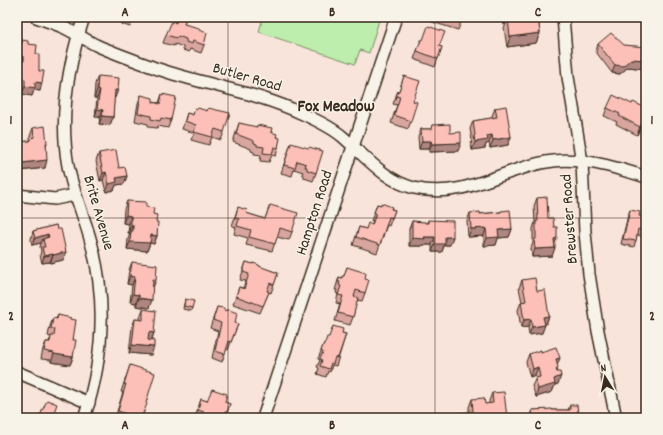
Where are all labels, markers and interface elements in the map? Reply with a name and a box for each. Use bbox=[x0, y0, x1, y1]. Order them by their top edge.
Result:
text: A bbox=[121, 4, 129, 23]
text: B bbox=[329, 4, 335, 23]
text: C bbox=[535, 4, 542, 23]
street label: Butler Road bbox=[210, 57, 284, 99]
district label: Fox Meadow bbox=[297, 96, 375, 120]
text: 1 bbox=[10, 112, 13, 131]
text: 1 bbox=[651, 112, 654, 131]
street label: Hampton Road bbox=[290, 168, 340, 258]
street label: Brite Avenue bbox=[76, 173, 120, 253]
street label: Brewster Road bbox=[555, 173, 585, 265]
text: 2 bbox=[8, 308, 14, 327]
text: 2 bbox=[649, 308, 655, 327]
north arrow bbox=[585, 357, 625, 397]
text: N bbox=[600, 361, 608, 377]
text: A bbox=[121, 417, 129, 435]
text: B bbox=[329, 417, 335, 435]
text: C bbox=[535, 417, 542, 435]

